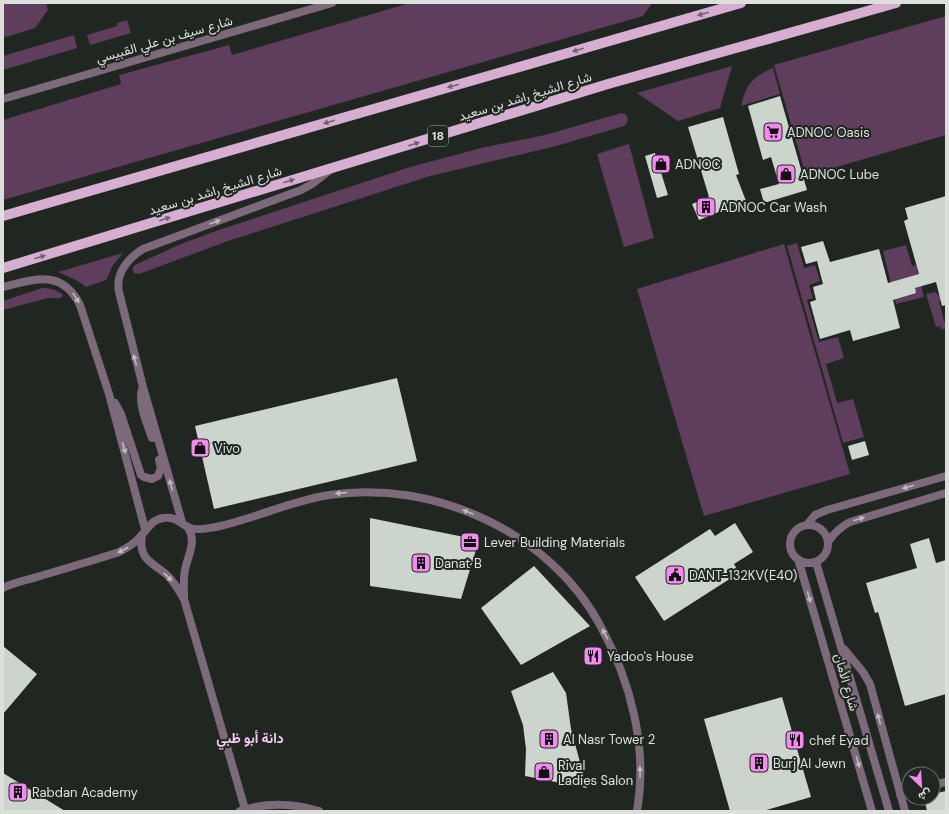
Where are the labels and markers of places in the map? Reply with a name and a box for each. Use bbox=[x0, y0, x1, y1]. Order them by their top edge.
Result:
supermarket icon: ADNOC Oasis bbox=[762, 121, 784, 143]
place label: ADNOC Oasis bbox=[787, 124, 870, 141]
shop icon: ADNOC bbox=[650, 153, 672, 175]
place label: ADNOC bbox=[675, 156, 721, 173]
shop icon: ADNOC Lube bbox=[775, 163, 797, 185]
place label: ADNOC Lube bbox=[800, 166, 879, 183]
building icon: ADNOC Car Wash bbox=[695, 196, 717, 218]
place label: ADNOC Car Wash bbox=[720, 199, 827, 216]
shop icon: Vivo bbox=[189, 437, 211, 459]
place label: Vivo bbox=[214, 440, 240, 457]
office icon: Lever Building Materials bbox=[459, 531, 481, 553]
place label: Lever Building Materials bbox=[484, 534, 625, 551]
building icon: Danat B bbox=[410, 552, 432, 574]
place label: Danat B bbox=[435, 555, 482, 572]
public building icon: DANT-132KV(E40) bbox=[664, 564, 686, 586]
place label: DANT-132KV(E40) bbox=[689, 567, 798, 584]
restaurant icon: Yadoo's House bbox=[582, 645, 604, 667]
place label: Yadoo's House bbox=[607, 648, 694, 665]
building icon: Al Nasr Tower 2 bbox=[538, 728, 560, 750]
restaurant icon: chef Eyad bbox=[784, 729, 806, 751]
place label: Al Nasr Tower 2 bbox=[563, 731, 655, 748]
place label: chef Eyad bbox=[809, 732, 869, 749]
building icon: Burj Al Jewn bbox=[748, 752, 770, 774]
place label: Burj Al Jewn bbox=[773, 755, 846, 772]
place label: Rival Ladies Salon bbox=[558, 757, 633, 789]
shop icon: Rival Ladies Salon bbox=[533, 761, 555, 783]
building icon: Rabdan Academy bbox=[7, 781, 29, 803]
place label: Rabdan Academy bbox=[32, 784, 138, 801]

